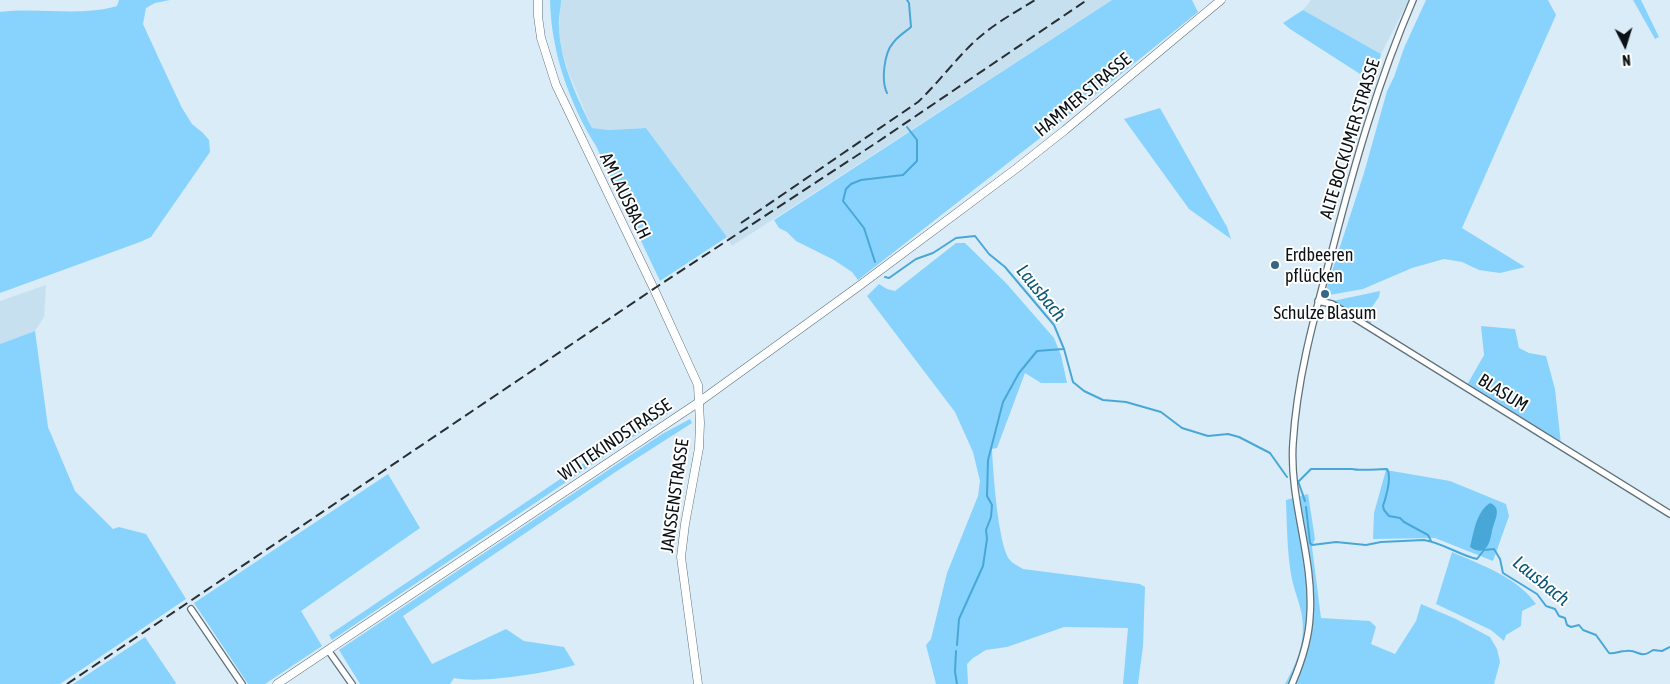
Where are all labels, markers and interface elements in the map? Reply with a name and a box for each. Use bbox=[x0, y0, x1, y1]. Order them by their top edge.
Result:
north arrow bbox=[1600, 20, 1650, 70]
street label: HAMMER STRASSE bbox=[1031, 49, 1135, 141]
text: N bbox=[1622, 52, 1631, 68]
street label: ALTE BOCKUMER STRASSE bbox=[1315, 56, 1385, 222]
street label: AM LAUSBACH bbox=[595, 149, 655, 243]
place label: Erdbeeren pflücken bbox=[1285, 244, 1354, 286]
marker: Erdbeeren pflücken bbox=[1269, 259, 1281, 271]
water label: Lausbach bbox=[1011, 260, 1071, 326]
marker: Schulze Blasum bbox=[1319, 288, 1331, 300]
place label: Schulze Blasum bbox=[1273, 302, 1377, 324]
street label: BLASUM bbox=[1474, 369, 1532, 417]
street label: WITTEKINDSTRASSE bbox=[555, 394, 675, 486]
street label: JANSSENSTRASSE bbox=[656, 438, 694, 554]
water label: Lausbach bbox=[1508, 551, 1574, 611]

